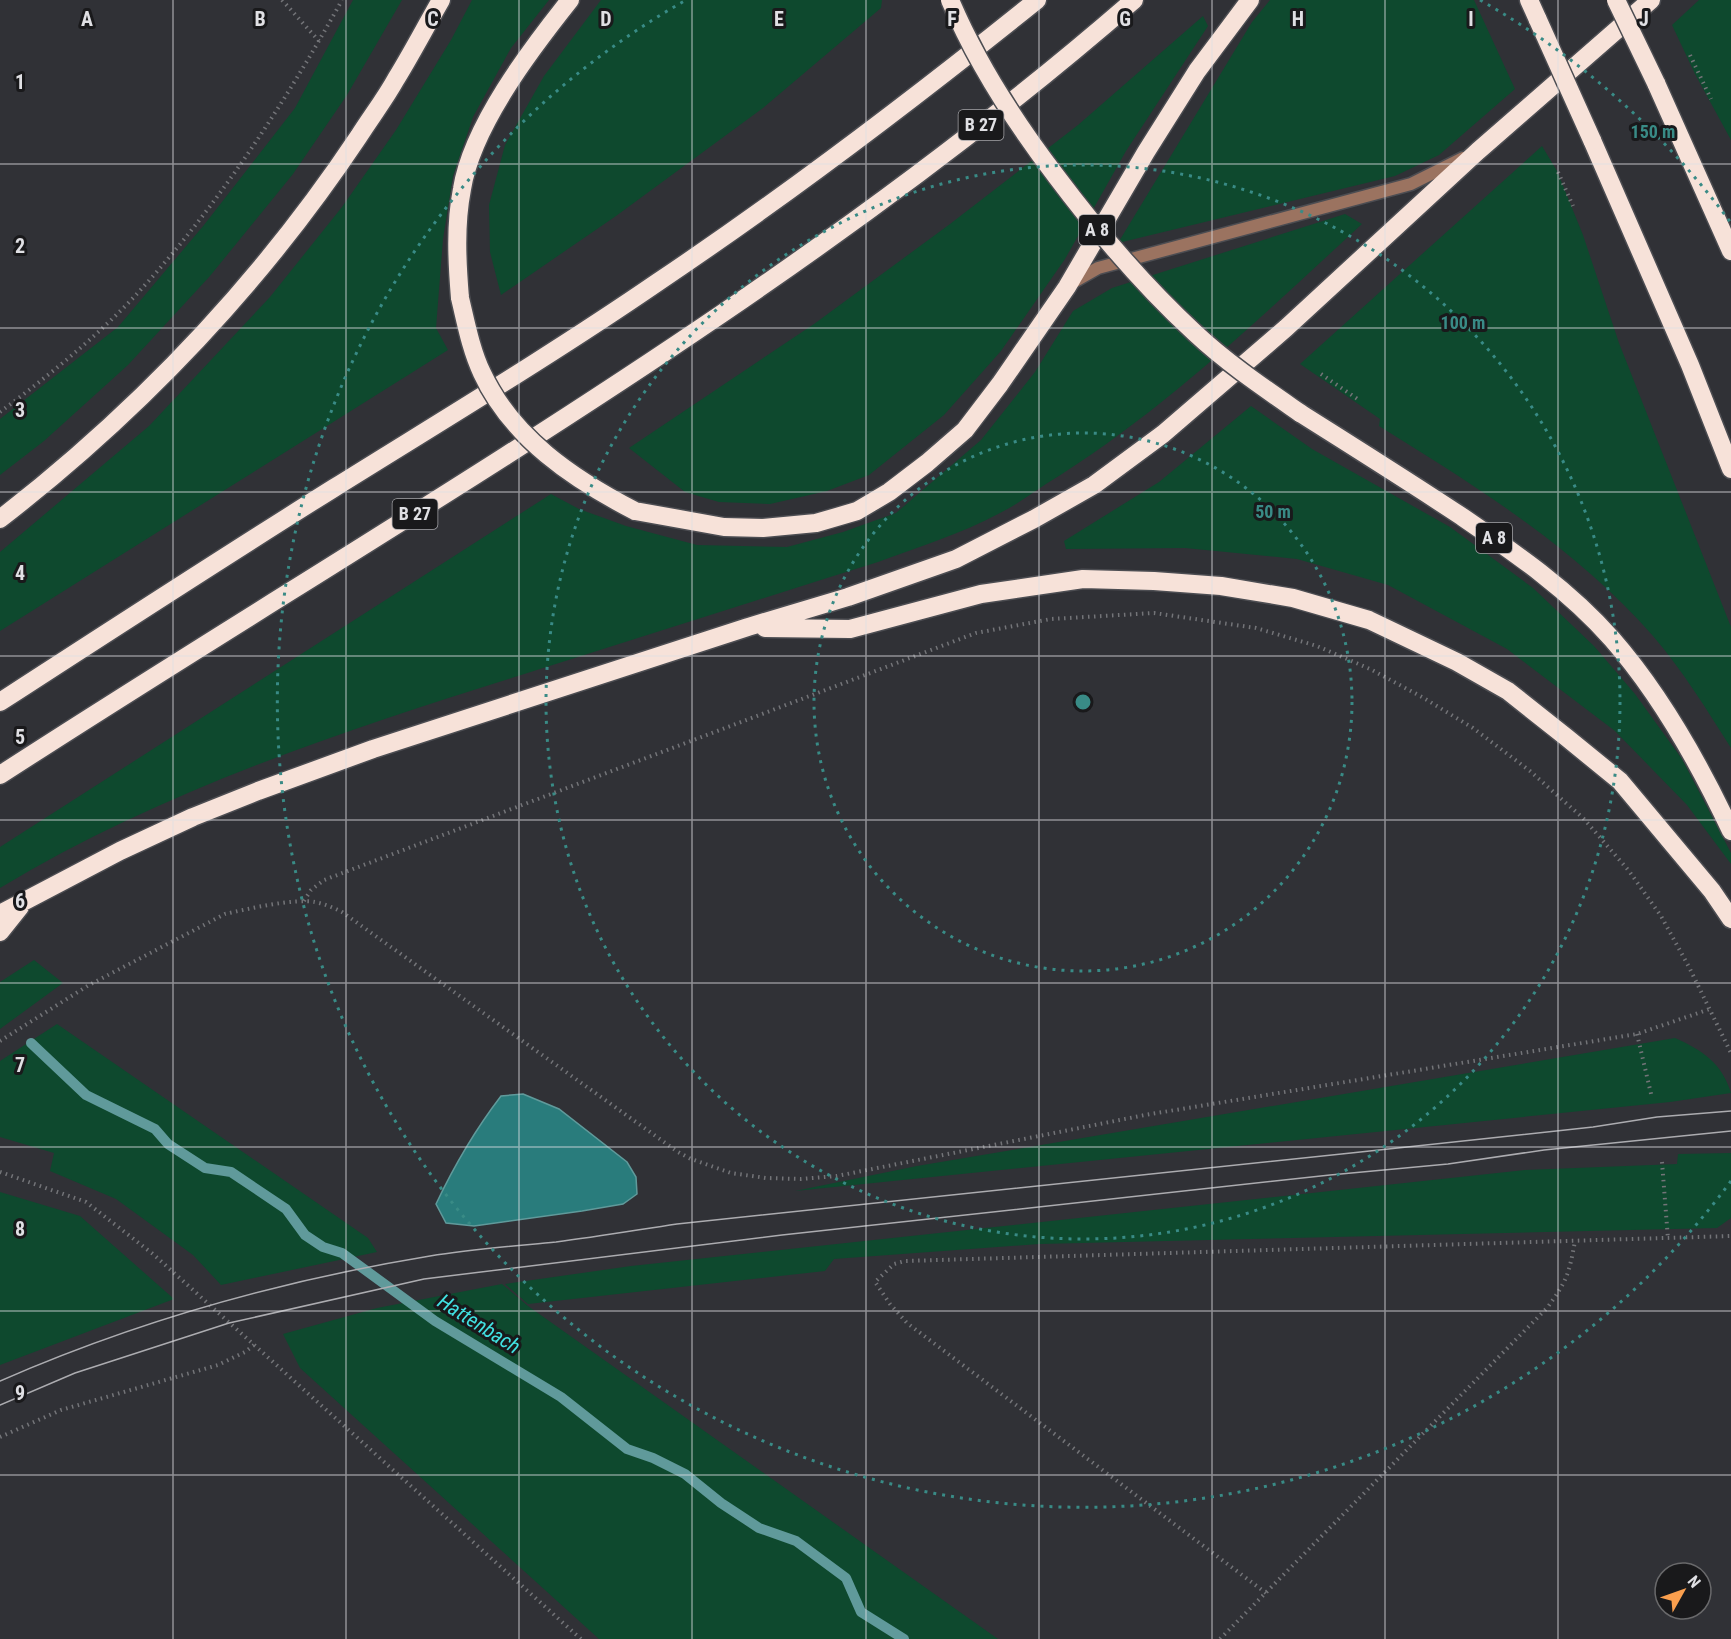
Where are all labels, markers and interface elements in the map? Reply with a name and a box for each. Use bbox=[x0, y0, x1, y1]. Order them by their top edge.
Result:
text: A bbox=[81, 7, 93, 31]
text: B bbox=[254, 7, 266, 31]
text: C bbox=[427, 7, 439, 31]
text: D bbox=[600, 7, 612, 31]
text: E bbox=[774, 7, 784, 31]
text: F bbox=[947, 7, 957, 31]
text: G bbox=[1119, 7, 1131, 31]
text: H bbox=[1292, 7, 1304, 31]
text: I bbox=[1468, 7, 1474, 31]
text: J bbox=[1639, 7, 1649, 31]
text: 1 bbox=[15, 70, 25, 94]
road number: B 27 bbox=[958, 110, 1004, 140]
text: 150 m bbox=[1631, 121, 1675, 142]
road number: A 8 bbox=[1079, 215, 1115, 245]
text: 2 bbox=[15, 234, 25, 258]
text: 100 m bbox=[1441, 312, 1485, 333]
text: 3 bbox=[15, 398, 25, 422]
road number: B 27 bbox=[392, 499, 438, 529]
text: 50 m bbox=[1255, 501, 1291, 522]
road number: A 8 bbox=[1476, 523, 1512, 553]
text: 4 bbox=[15, 561, 25, 585]
centre of rings bbox=[1073, 692, 1093, 712]
text: 5 bbox=[15, 725, 25, 749]
text: 6 bbox=[15, 889, 25, 913]
text: 7 bbox=[15, 1053, 25, 1077]
text: 8 bbox=[15, 1217, 25, 1241]
water label: Hattenbach bbox=[433, 1289, 525, 1359]
text: 9 bbox=[15, 1381, 25, 1405]
north arrow bbox=[1653, 1561, 1713, 1621]
text: N bbox=[1684, 1572, 1705, 1592]

